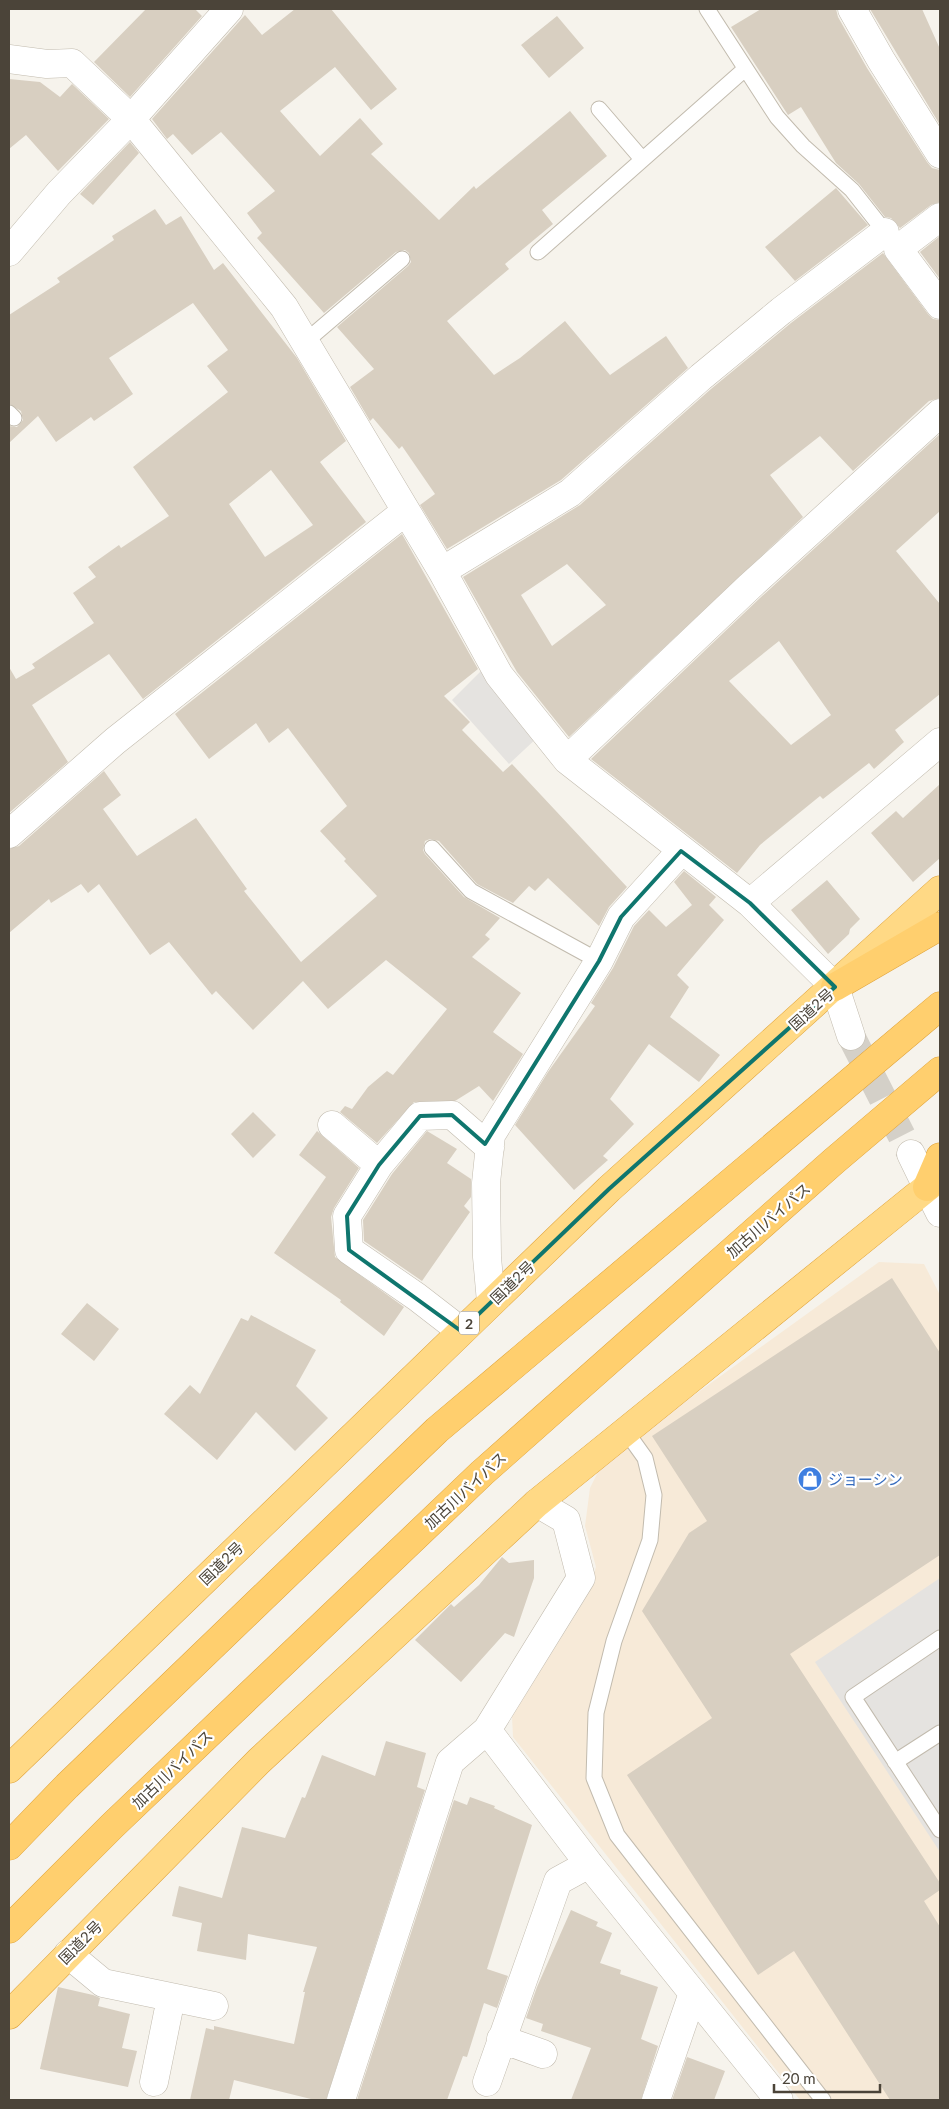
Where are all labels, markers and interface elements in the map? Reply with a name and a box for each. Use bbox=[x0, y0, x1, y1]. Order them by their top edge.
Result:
street label: 国道2号 bbox=[785, 984, 837, 1034]
street label: 加古川バイパス bbox=[723, 1179, 813, 1261]
street label: 国道2号 bbox=[486, 1257, 538, 1307]
road number: 2 bbox=[459, 1312, 479, 1335]
street label: 加古川バイパス bbox=[421, 1448, 509, 1532]
shop icon: ジョーシン bbox=[797, 1466, 823, 1492]
place label: ジョーシン bbox=[828, 1470, 903, 1488]
street label: 国道2号 bbox=[195, 1538, 247, 1588]
street label: 加古川バイパス bbox=[128, 1726, 216, 1812]
street label: 国道2号 bbox=[55, 1917, 105, 1967]
scale bar bbox=[774, 2062, 880, 2094]
text: 20 m bbox=[782, 2069, 816, 2087]

